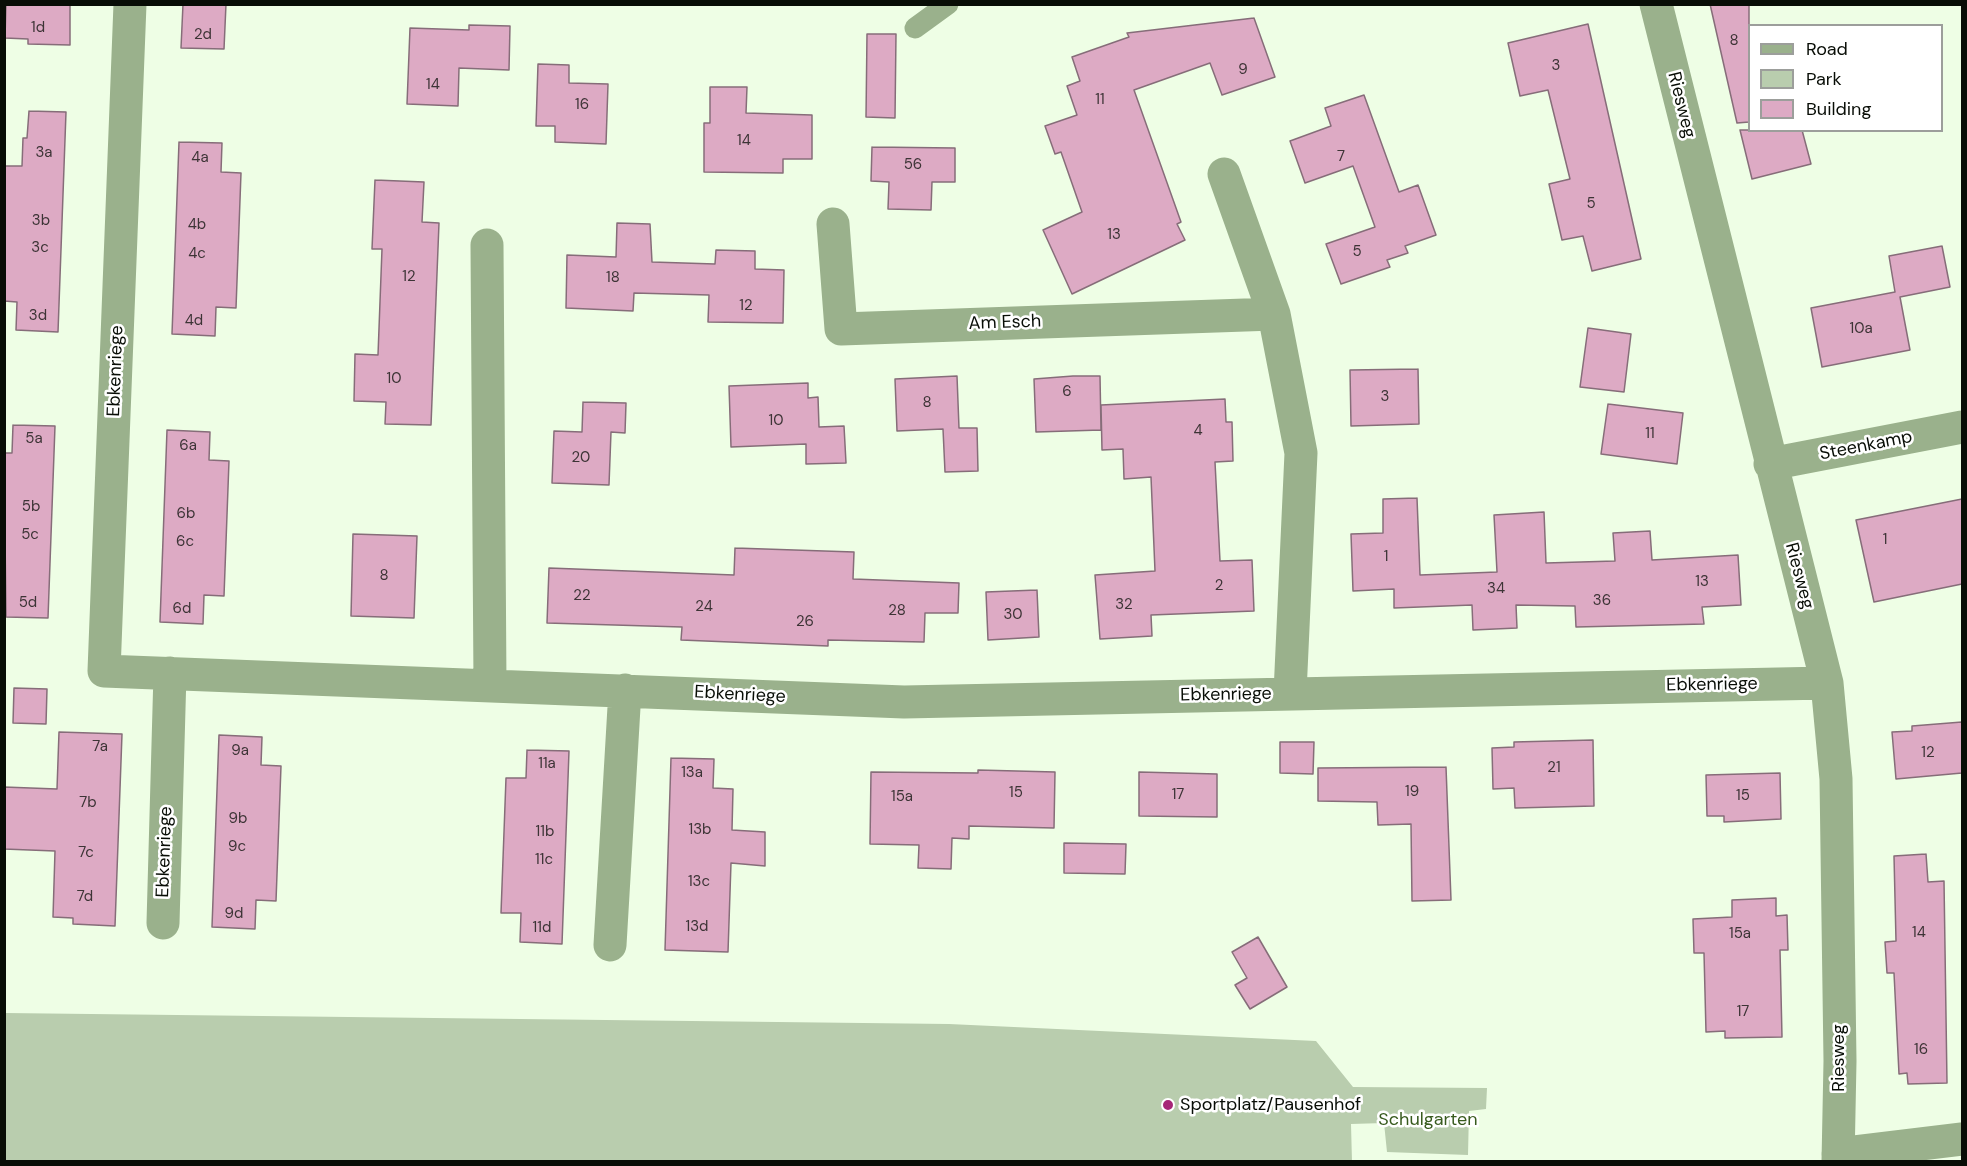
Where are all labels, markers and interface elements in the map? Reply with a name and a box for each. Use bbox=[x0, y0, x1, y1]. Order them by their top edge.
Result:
house number: 1d bbox=[31, 19, 45, 37]
legend bbox=[1748, 24, 1943, 132]
house number: 2d bbox=[194, 26, 212, 44]
house number: 8 bbox=[1729, 32, 1739, 50]
text: Road bbox=[1806, 37, 1848, 61]
house number: 3 bbox=[1552, 57, 1560, 75]
house number: 9 bbox=[1238, 61, 1248, 79]
text: Park bbox=[1806, 67, 1842, 91]
street label: Riesweg bbox=[1662, 70, 1700, 140]
house number: 14 bbox=[426, 76, 440, 94]
house number: 11 bbox=[1095, 91, 1105, 109]
house number: 16 bbox=[575, 96, 589, 114]
text: Building bbox=[1806, 97, 1871, 121]
house number: 14 bbox=[737, 132, 751, 150]
house number: 3a bbox=[35, 144, 53, 162]
house number: 7 bbox=[1337, 148, 1345, 166]
house number: 4a bbox=[191, 149, 209, 167]
house number: 56 bbox=[904, 156, 922, 174]
house number: 5 bbox=[1586, 195, 1596, 213]
house number: 3b bbox=[32, 212, 50, 230]
house number: 4b bbox=[188, 216, 206, 234]
house number: 13 bbox=[1107, 226, 1121, 244]
house number: 3c bbox=[31, 239, 49, 257]
house number: 5 bbox=[1352, 243, 1362, 261]
house number: 4c bbox=[188, 245, 206, 263]
house number: 12 bbox=[402, 268, 416, 286]
house number: 18 bbox=[606, 269, 620, 287]
house number: 12 bbox=[739, 297, 753, 315]
house number: 3d bbox=[29, 307, 47, 325]
street label: Am Esch bbox=[968, 311, 1042, 335]
house number: 4d bbox=[185, 312, 203, 330]
house number: 10a bbox=[1849, 320, 1873, 338]
street label: Ebkenriege bbox=[104, 325, 128, 417]
house number: 10 bbox=[387, 370, 401, 388]
house number: 6 bbox=[1062, 383, 1072, 401]
house number: 3 bbox=[1381, 388, 1389, 406]
house number: 8 bbox=[922, 394, 932, 412]
house number: 10 bbox=[769, 412, 783, 430]
house number: 4 bbox=[1193, 422, 1203, 440]
house number: 11 bbox=[1645, 425, 1655, 443]
street label: Steenkamp bbox=[1818, 426, 1914, 466]
house number: 5a bbox=[25, 430, 43, 448]
house number: 6a bbox=[179, 437, 197, 455]
house number: 20 bbox=[572, 449, 590, 467]
house number: 5b bbox=[22, 498, 40, 516]
house number: 6b bbox=[177, 505, 195, 523]
house number: 5c bbox=[21, 526, 39, 544]
house number: 1 bbox=[1883, 531, 1887, 549]
house number: 6c bbox=[176, 533, 194, 551]
street label: Riesweg bbox=[1780, 541, 1818, 611]
house number: 1 bbox=[1384, 548, 1388, 566]
house number: 8 bbox=[379, 567, 389, 585]
house number: 13 bbox=[1695, 573, 1709, 591]
house number: 2 bbox=[1215, 577, 1223, 595]
house number: 34 bbox=[1487, 580, 1505, 598]
house number: 22 bbox=[573, 587, 591, 605]
house number: 36 bbox=[1593, 592, 1611, 610]
house number: 5d bbox=[19, 594, 37, 612]
house number: 32 bbox=[1115, 596, 1133, 614]
house number: 24 bbox=[695, 598, 713, 616]
house number: 6d bbox=[173, 600, 191, 618]
house number: 28 bbox=[888, 602, 906, 620]
house number: 30 bbox=[1003, 606, 1023, 624]
house number: 26 bbox=[796, 613, 814, 631]
street label: Ebkenriege bbox=[1666, 673, 1758, 697]
street label: Ebkenriege bbox=[694, 682, 786, 708]
street label: Ebkenriege bbox=[1180, 683, 1272, 707]
house number: 7a bbox=[92, 738, 108, 756]
house number: 9a bbox=[231, 742, 249, 760]
house number: 12 bbox=[1921, 744, 1935, 762]
house number: 11a bbox=[538, 755, 556, 773]
house number: 21 bbox=[1547, 759, 1561, 777]
house number: 13a bbox=[681, 764, 703, 782]
house number: 19 bbox=[1405, 783, 1419, 801]
house number: 15 bbox=[1009, 784, 1023, 802]
house number: 17 bbox=[1172, 786, 1184, 804]
house number: 15 bbox=[1736, 787, 1750, 805]
house number: 15a bbox=[891, 788, 913, 806]
house number: 7b bbox=[79, 794, 97, 812]
street label: Ebkenriege bbox=[153, 806, 177, 898]
house number: 9b bbox=[229, 810, 247, 828]
house number: 13b bbox=[689, 821, 711, 839]
house number: 11b bbox=[536, 823, 554, 841]
house number: 9c bbox=[228, 838, 246, 856]
house number: 7c bbox=[78, 844, 94, 862]
house number: 11c bbox=[535, 851, 553, 869]
house number: 13c bbox=[688, 873, 710, 891]
house number: 7d bbox=[77, 888, 93, 906]
house number: 9d bbox=[225, 905, 243, 923]
house number: 13d bbox=[686, 918, 708, 936]
house number: 11d bbox=[533, 919, 551, 937]
house number: 14 bbox=[1912, 924, 1926, 942]
house number: 15a bbox=[1729, 925, 1751, 943]
house number: 17 bbox=[1737, 1003, 1749, 1021]
street label: Riesweg bbox=[1828, 1024, 1850, 1092]
house number: 16 bbox=[1914, 1041, 1928, 1059]
place label: Sportplatz/Pausenhof bbox=[1180, 1094, 1361, 1116]
marker: Sportplatz/Pausenhof bbox=[1161, 1098, 1175, 1112]
park label: Schulgarten bbox=[1378, 1109, 1478, 1131]

